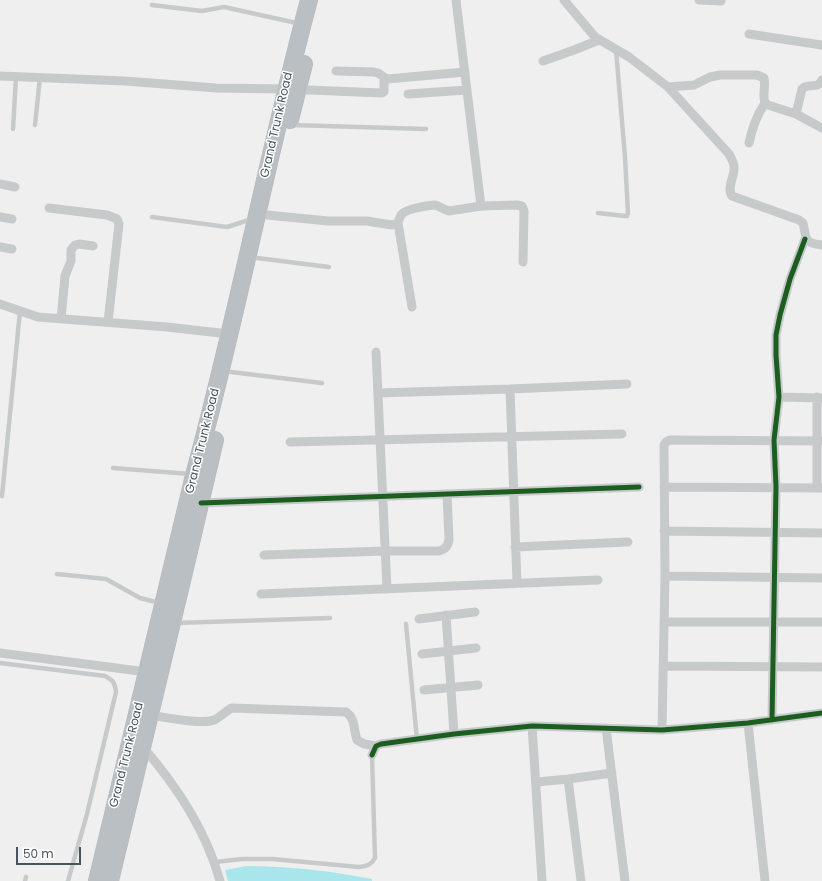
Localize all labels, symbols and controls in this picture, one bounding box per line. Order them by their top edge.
street label: Grand Trunk Road [258,71,296,179]
street label: Grand Trunk Road [183,387,223,495]
street label: Grand Trunk Road [107,701,147,809]
scale bar [18,839,83,865]
text: 50 m [23,845,54,862]

